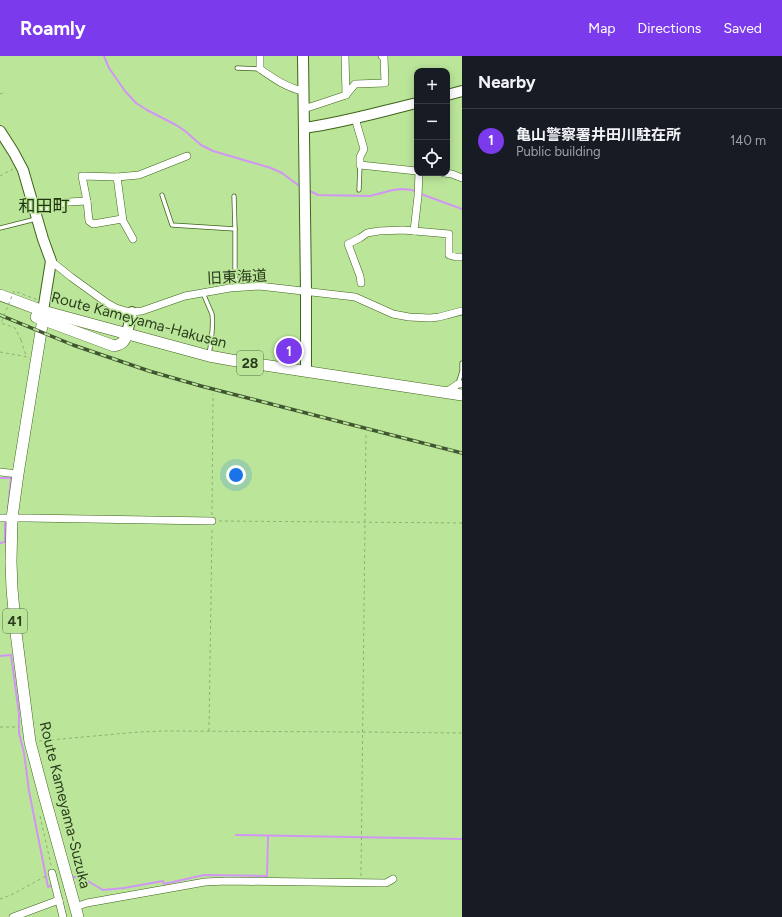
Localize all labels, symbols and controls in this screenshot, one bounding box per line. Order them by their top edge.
text: Roamly [20,17,86,40]
text: Map [588,20,616,37]
text: Directions [638,20,701,37]
text: Saved [723,20,762,37]
map controls [414,68,450,176]
button: + [414,68,450,104]
text: Nearby [478,72,536,92]
button: − [414,104,450,140]
text: 亀山警察署井田川駐在所 [516,126,681,144]
text: 1 [488,133,494,148]
text: 140 m [730,133,766,148]
button: locate [414,140,450,176]
text: Public building [516,144,601,159]
district label: 和田町 [19,196,70,216]
street label: 旧東海道 [207,266,267,288]
street label: Route Kameyama-Hakusan [49,288,229,352]
pin: 1 [276,336,302,366]
road number: 28 [237,351,263,375]
your location [226,465,246,485]
road number: 41 [3,609,27,633]
street label: Route Kameyama-Suzuka [36,720,94,890]

